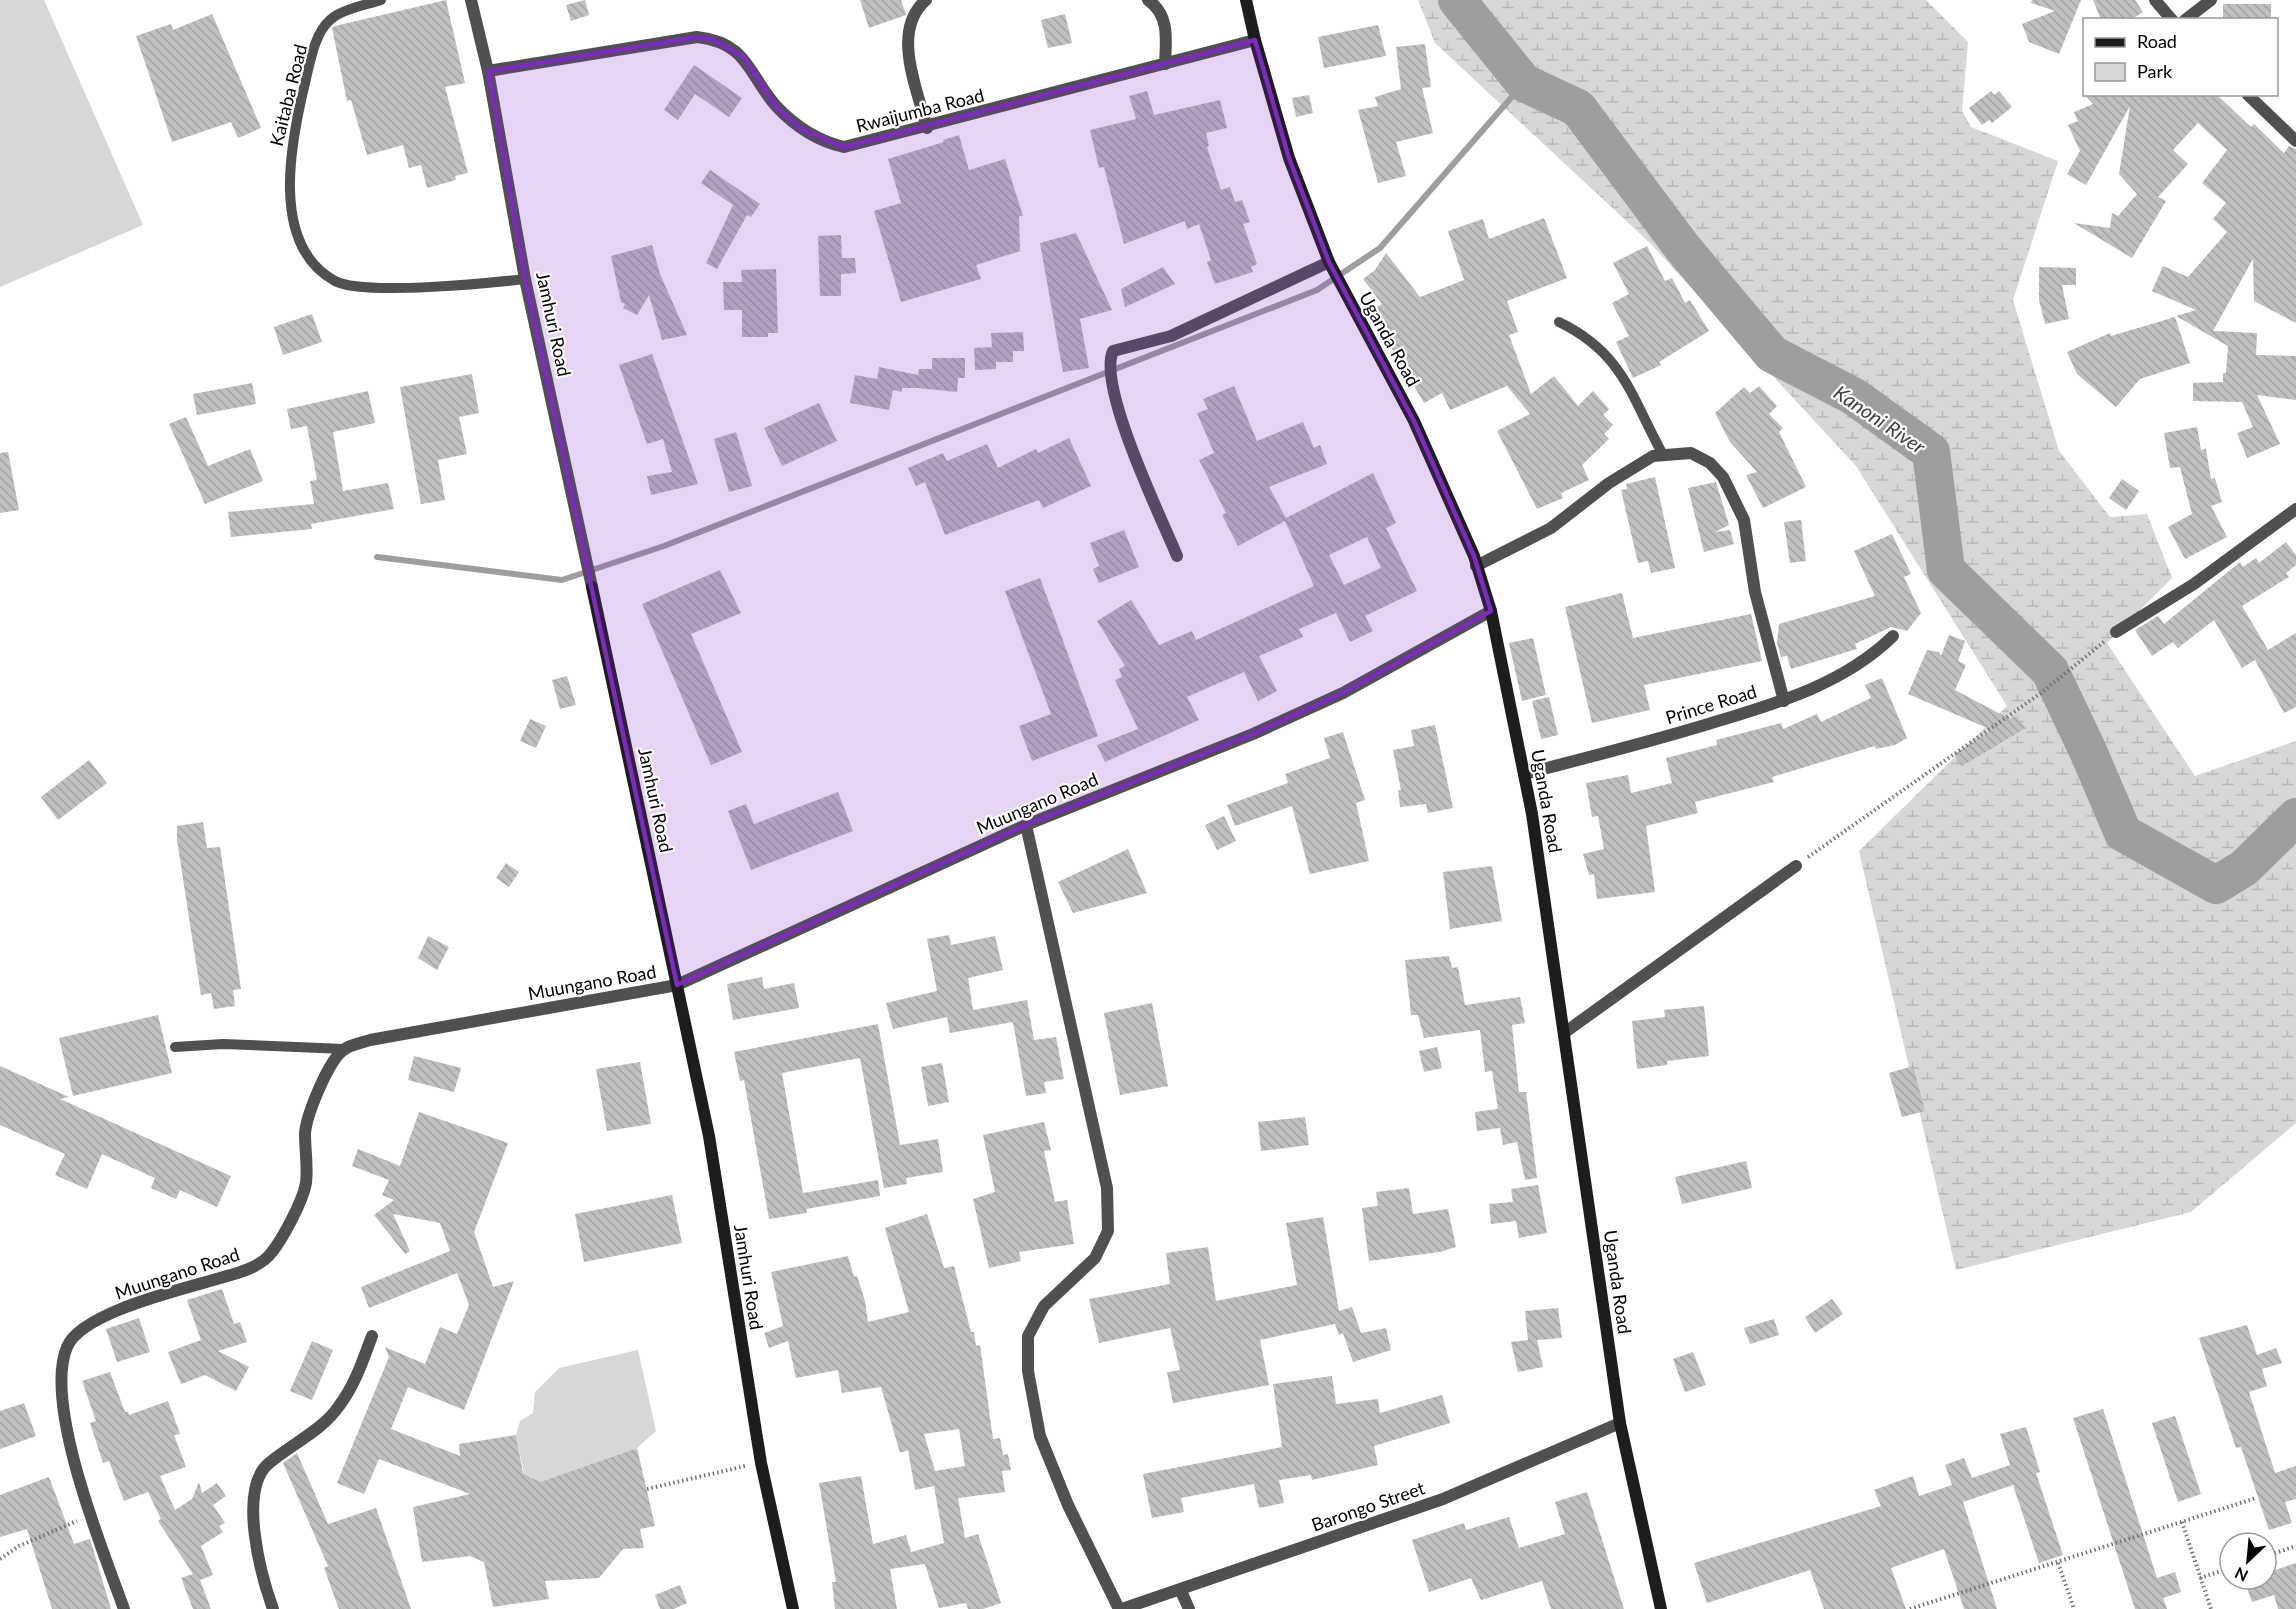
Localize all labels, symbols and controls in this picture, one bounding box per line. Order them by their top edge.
legend [2083,18,2278,96]
text: Road [2137,30,2177,52]
street label: Kaitaba Road [265,42,311,148]
text: Park [2137,60,2173,82]
street label: Rwaijumba Road [854,83,986,137]
street label: Jamhuri Road [532,270,576,378]
street label: Uganda Road [1355,288,1425,390]
water label: Kanoni River [1830,380,1931,459]
street label: Prince Road [1663,680,1759,728]
street label: Jamhuri Road [634,746,678,854]
street label: Uganda Road [1527,748,1567,854]
street label: Muungano Road [973,768,1101,838]
street label: Muungano Road [526,960,658,1004]
street label: Jamhuri Road [730,1223,768,1331]
street label: Uganda Road [1600,1229,1636,1335]
street label: Muungano Road [112,1242,242,1304]
street label: Barongo Street [1308,1476,1428,1536]
north arrow [2218,1531,2278,1591]
text: N [2232,1564,2251,1586]

